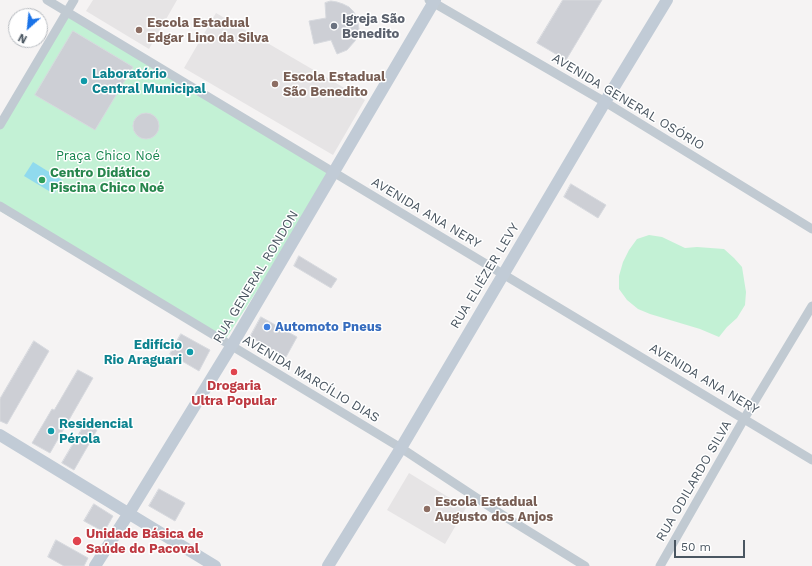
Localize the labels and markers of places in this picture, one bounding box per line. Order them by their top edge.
place label: Igreja São Benedito [342,11,405,42]
place label: Escola Estadual Edgar Lino da Silva [147,15,269,46]
marker: Igreja São Benedito [329,21,339,31]
marker: Escola Estadual Edgar Lino da Silva [134,25,144,35]
place label: Laboratório Central Municipal [92,66,206,97]
place label: Escola Estadual São Benedito [283,69,385,100]
marker: Laboratório Central Municipal [79,76,89,86]
marker: Escola Estadual São Benedito [270,79,280,89]
place label: Centro Didático Piscina Chico Noé [50,165,164,196]
marker: Centro Didático Piscina Chico Noé [37,175,47,185]
place label: Automoto Pneus [275,319,382,335]
marker: Automoto Pneus [262,322,272,332]
place label: Edifício Rio Araguari [104,337,182,368]
marker: Edifício Rio Araguari [185,347,195,357]
marker: Drogaria Ultra Popular [229,367,239,377]
place label: Drogaria Ultra Popular [191,378,277,409]
place label: Residencial Pérola [59,416,133,447]
marker: Residencial Pérola [46,426,56,436]
place label: Escola Estadual Augusto dos Anjos [435,494,553,525]
marker: Escola Estadual Augusto dos Anjos [422,504,432,514]
place label: Unidade Básica de Saúde do Pacoval [86,526,203,557]
marker: Unidade Básica de Saúde do Pacoval [71,535,83,547]

